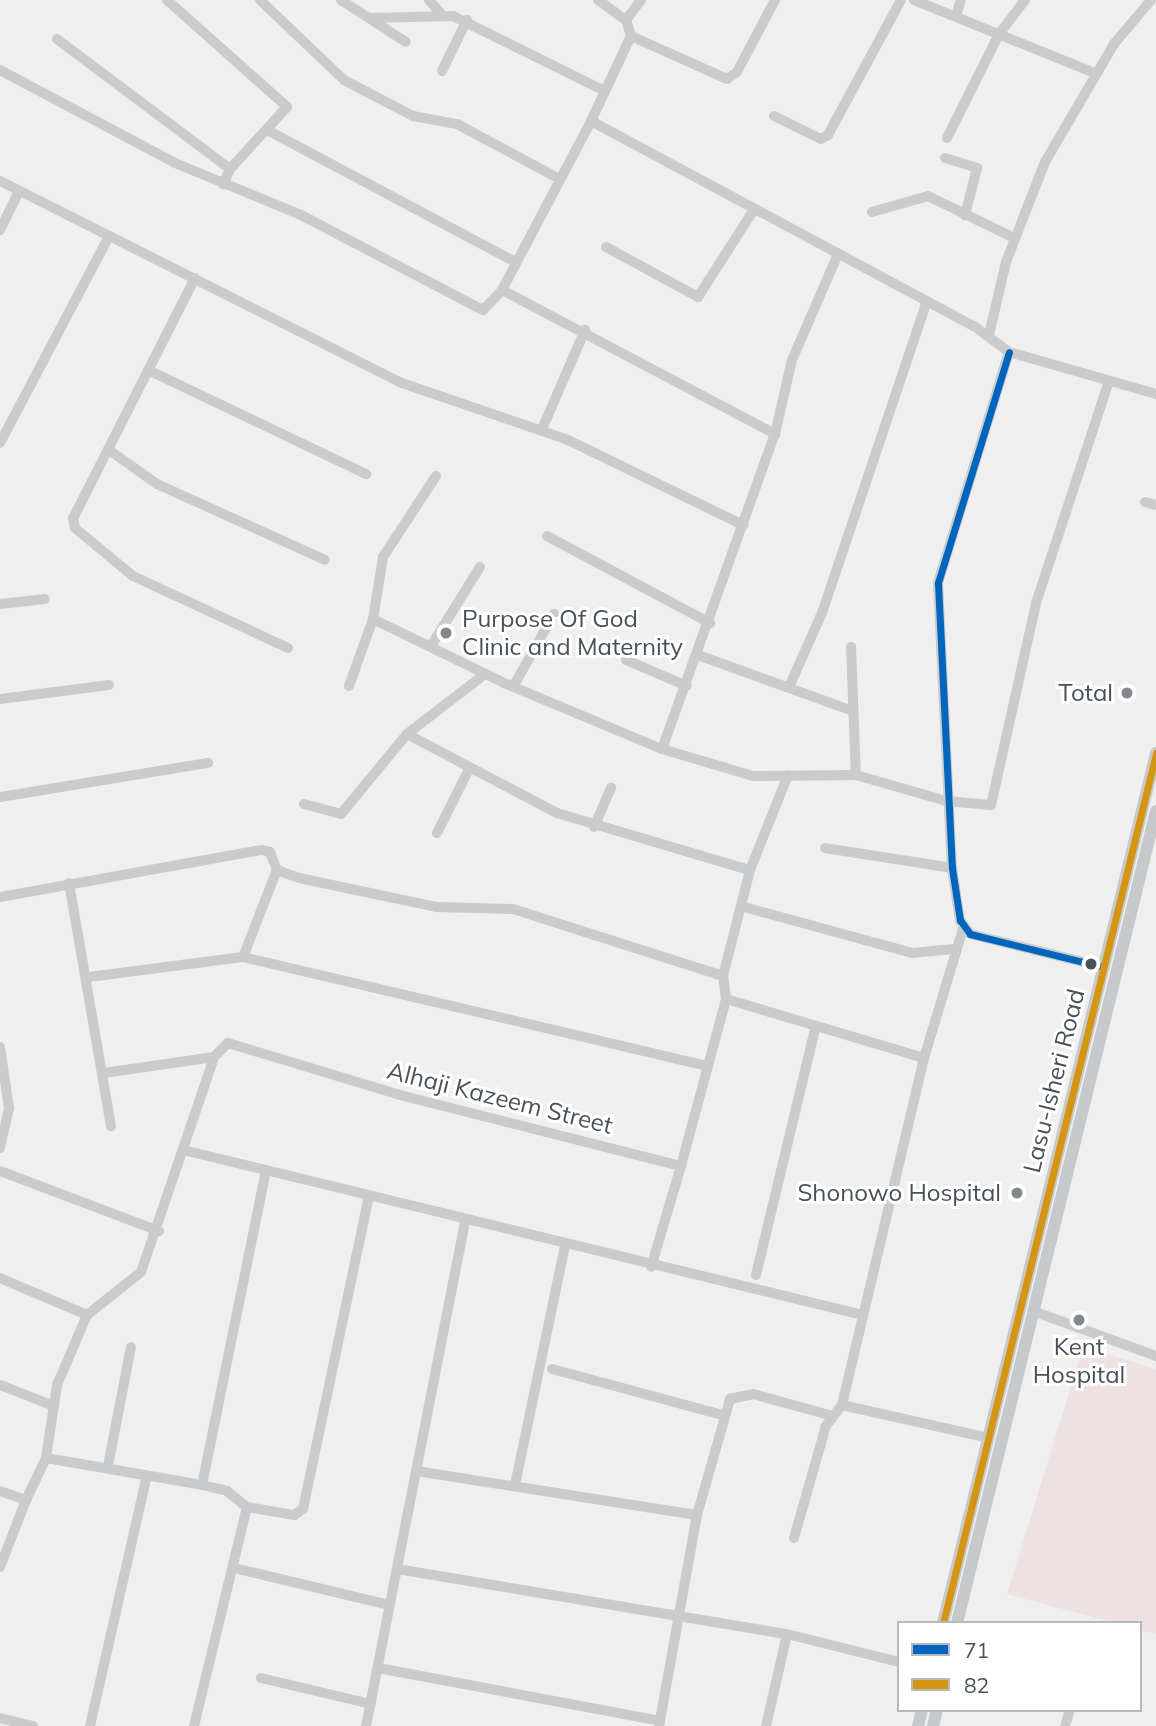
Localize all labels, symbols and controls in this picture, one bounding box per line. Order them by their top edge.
place label: Purpose Of God Clinic and Maternity [462,605,683,661]
marker: Purpose Of God Clinic and Maternity [436,623,456,643]
place label: Total [1058,679,1113,707]
marker: Total [1119,685,1135,701]
unlabelled marker [1084,957,1098,971]
street label: Lasu-Isheri Road [1017,986,1091,1176]
street label: Alhaji Kazeem Street [384,1056,616,1140]
place label: Shonowo Hospital [797,1179,1001,1207]
marker: Shonowo Hospital [1007,1183,1027,1203]
marker: Kent Hospital [1069,1310,1089,1330]
place label: Kent Hospital [1033,1333,1125,1389]
legend [897,1621,1142,1712]
text: 71 [964,1637,989,1663]
text: 82 [964,1672,989,1698]

